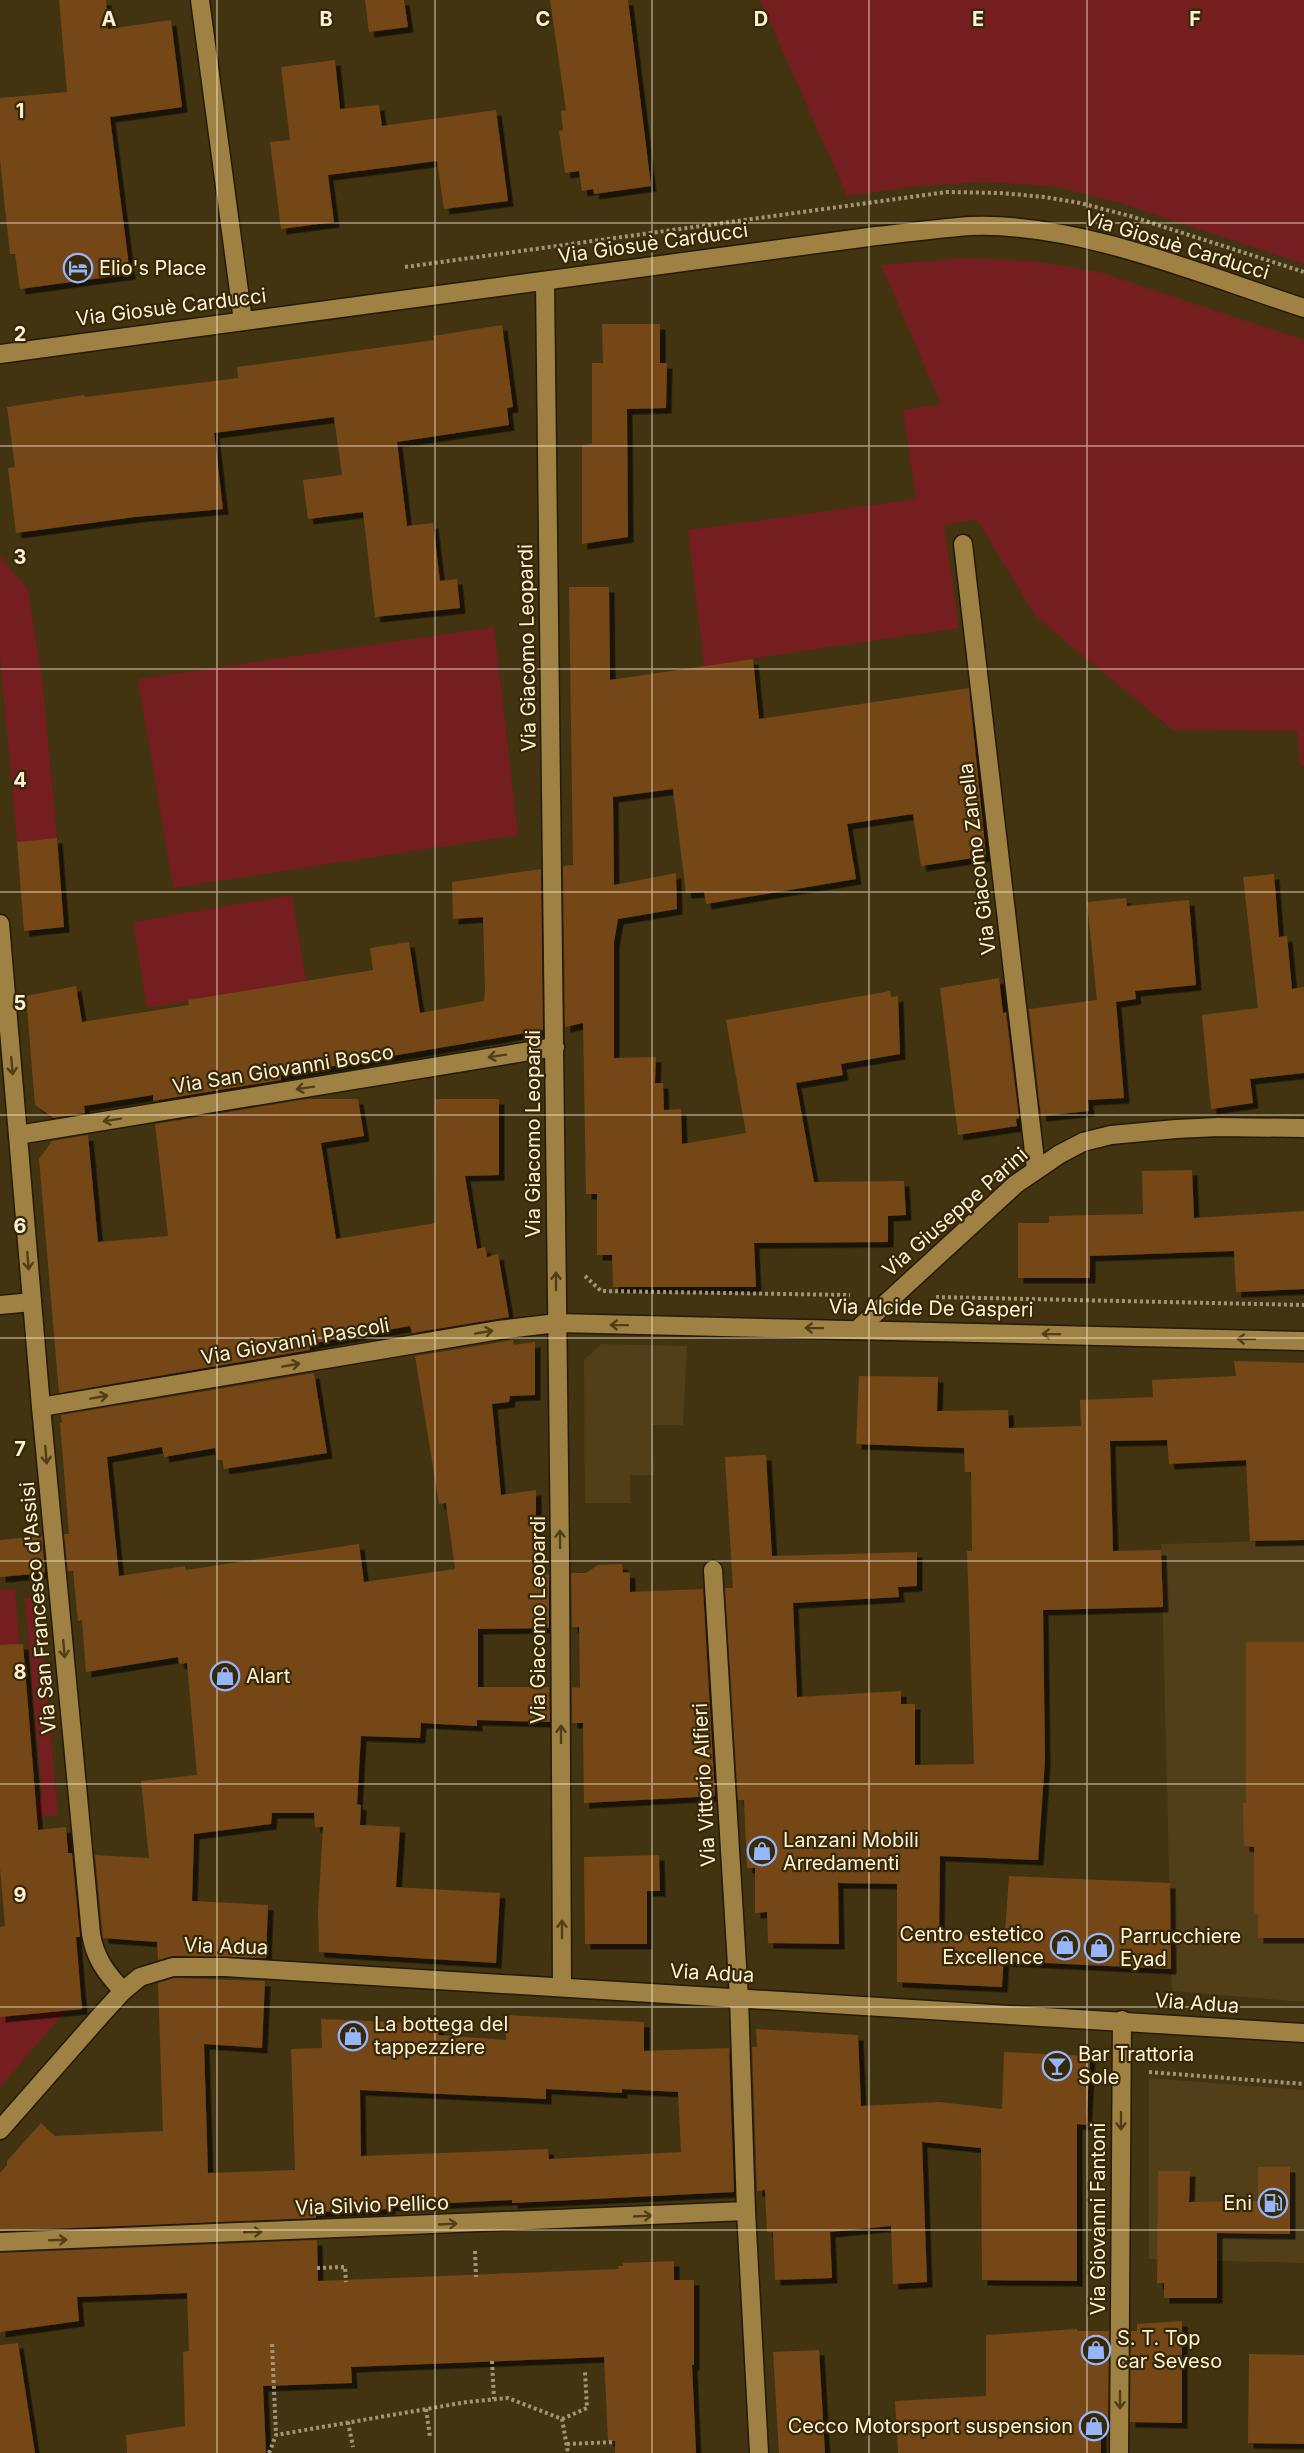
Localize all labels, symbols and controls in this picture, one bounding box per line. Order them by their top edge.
text: A [102,7,117,31]
text: B [319,7,333,31]
text: C [536,7,550,31]
text: D [754,7,768,31]
text: E [972,7,984,31]
text: F [1189,7,1201,31]
text: 1 [16,99,24,123]
street label: Via Giosuè Carducci [1082,205,1272,285]
street label: Via Giosuè Carducci [556,218,750,268]
hotel icon: Elio's Place [62,252,94,284]
place label: Elio's Place [99,256,207,280]
street label: Via Giosuè Carducci [74,283,268,331]
text: 2 [14,322,26,346]
street label: Via Giacomo Leopardi [513,544,541,752]
text: 3 [14,545,26,569]
street label: Via Giacomo Zanella [953,762,1001,956]
text: 4 [13,768,27,792]
text: 5 [14,991,26,1015]
street label: Via Giacomo Leopardi [521,1030,545,1238]
street label: Via San Giovanni Bosco [171,1040,395,1098]
one-way arrow [488,1051,507,1062]
one-way arrow [7,1056,18,1076]
one-way arrow [295,1083,315,1094]
one-way arrow [103,1115,122,1126]
street label: Via Giuseppe Parini [878,1142,1032,1282]
text: 6 [14,1214,27,1238]
one-way arrow [23,1250,34,1270]
one-way arrow [550,1271,562,1291]
street label: Via Alcide De Gasperi [828,1294,1034,1322]
street label: Via Giovanni Pascoli [199,1313,391,1369]
one-way arrow [609,1319,629,1330]
one-way arrow [804,1322,824,1334]
one-way arrow [473,1327,493,1338]
one-way arrow [1041,1328,1061,1340]
one-way arrow [1236,1333,1256,1345]
one-way arrow [281,1359,301,1370]
one-way arrow [89,1391,108,1402]
text: 7 [14,1437,26,1461]
one-way arrow [41,1444,52,1464]
street label: Via San Francesco d'Assisi [15,1481,61,1735]
street label: Via Giacomo Leopardi [526,1516,550,1724]
one-way arrow [554,1529,566,1549]
one-way arrow [59,1639,70,1658]
text: 8 [13,1660,27,1684]
shop icon: Alart [209,1660,241,1692]
place label: Alart [246,1664,291,1688]
street label: Via Vittorio Alfieri [688,1702,720,1868]
one-way arrow [555,1724,567,1744]
place label: Lanzani Mobili Arredamenti [783,1828,919,1875]
shop icon: Lanzani Mobili Arredamenti [746,1835,778,1867]
text: 9 [14,1883,27,1907]
one-way arrow [556,1919,568,1939]
place label: Centro estetico Excellence [900,1922,1044,1969]
place label: Parrucchiere Eyad [1120,1924,1241,1971]
shop icon: Centro estetico Excellence [1049,1929,1081,1961]
shop icon: Parrucchiere Eyad [1083,1932,1115,1964]
street label: Via Adua [183,1933,269,1959]
street label: Via Adua [669,1959,755,1987]
street label: Via Adua [1154,1988,1240,2018]
place label: La bottega del tappezziere [374,2012,508,2059]
shop icon: La bottega del tappezziere [337,2020,369,2052]
place label: Bar Trattoria Sole [1078,2042,1194,2089]
bar icon: Bar Trattoria Sole [1041,2050,1073,2082]
one-way arrow [1115,2110,1127,2130]
street label: Via Giovanni Fantoni [1086,2123,1110,2315]
fuel station icon: Eni [1257,2187,1289,2219]
street label: Via Silvio Pellico [295,2190,449,2220]
place label: Eni [1223,2191,1252,2215]
one-way arrow [632,2210,652,2221]
one-way arrow [438,2219,458,2230]
one-way arrow [243,2226,263,2237]
one-way arrow [48,2234,68,2245]
place label: S. T. Top car Seveso [1117,2326,1222,2373]
shop icon: S. T. Top car Seveso [1080,2334,1112,2366]
one-way arrow [1114,2389,1126,2409]
shop icon: Cecco Motorsport suspension [1078,2410,1110,2442]
place label: Cecco Motorsport suspension [788,2414,1073,2438]

